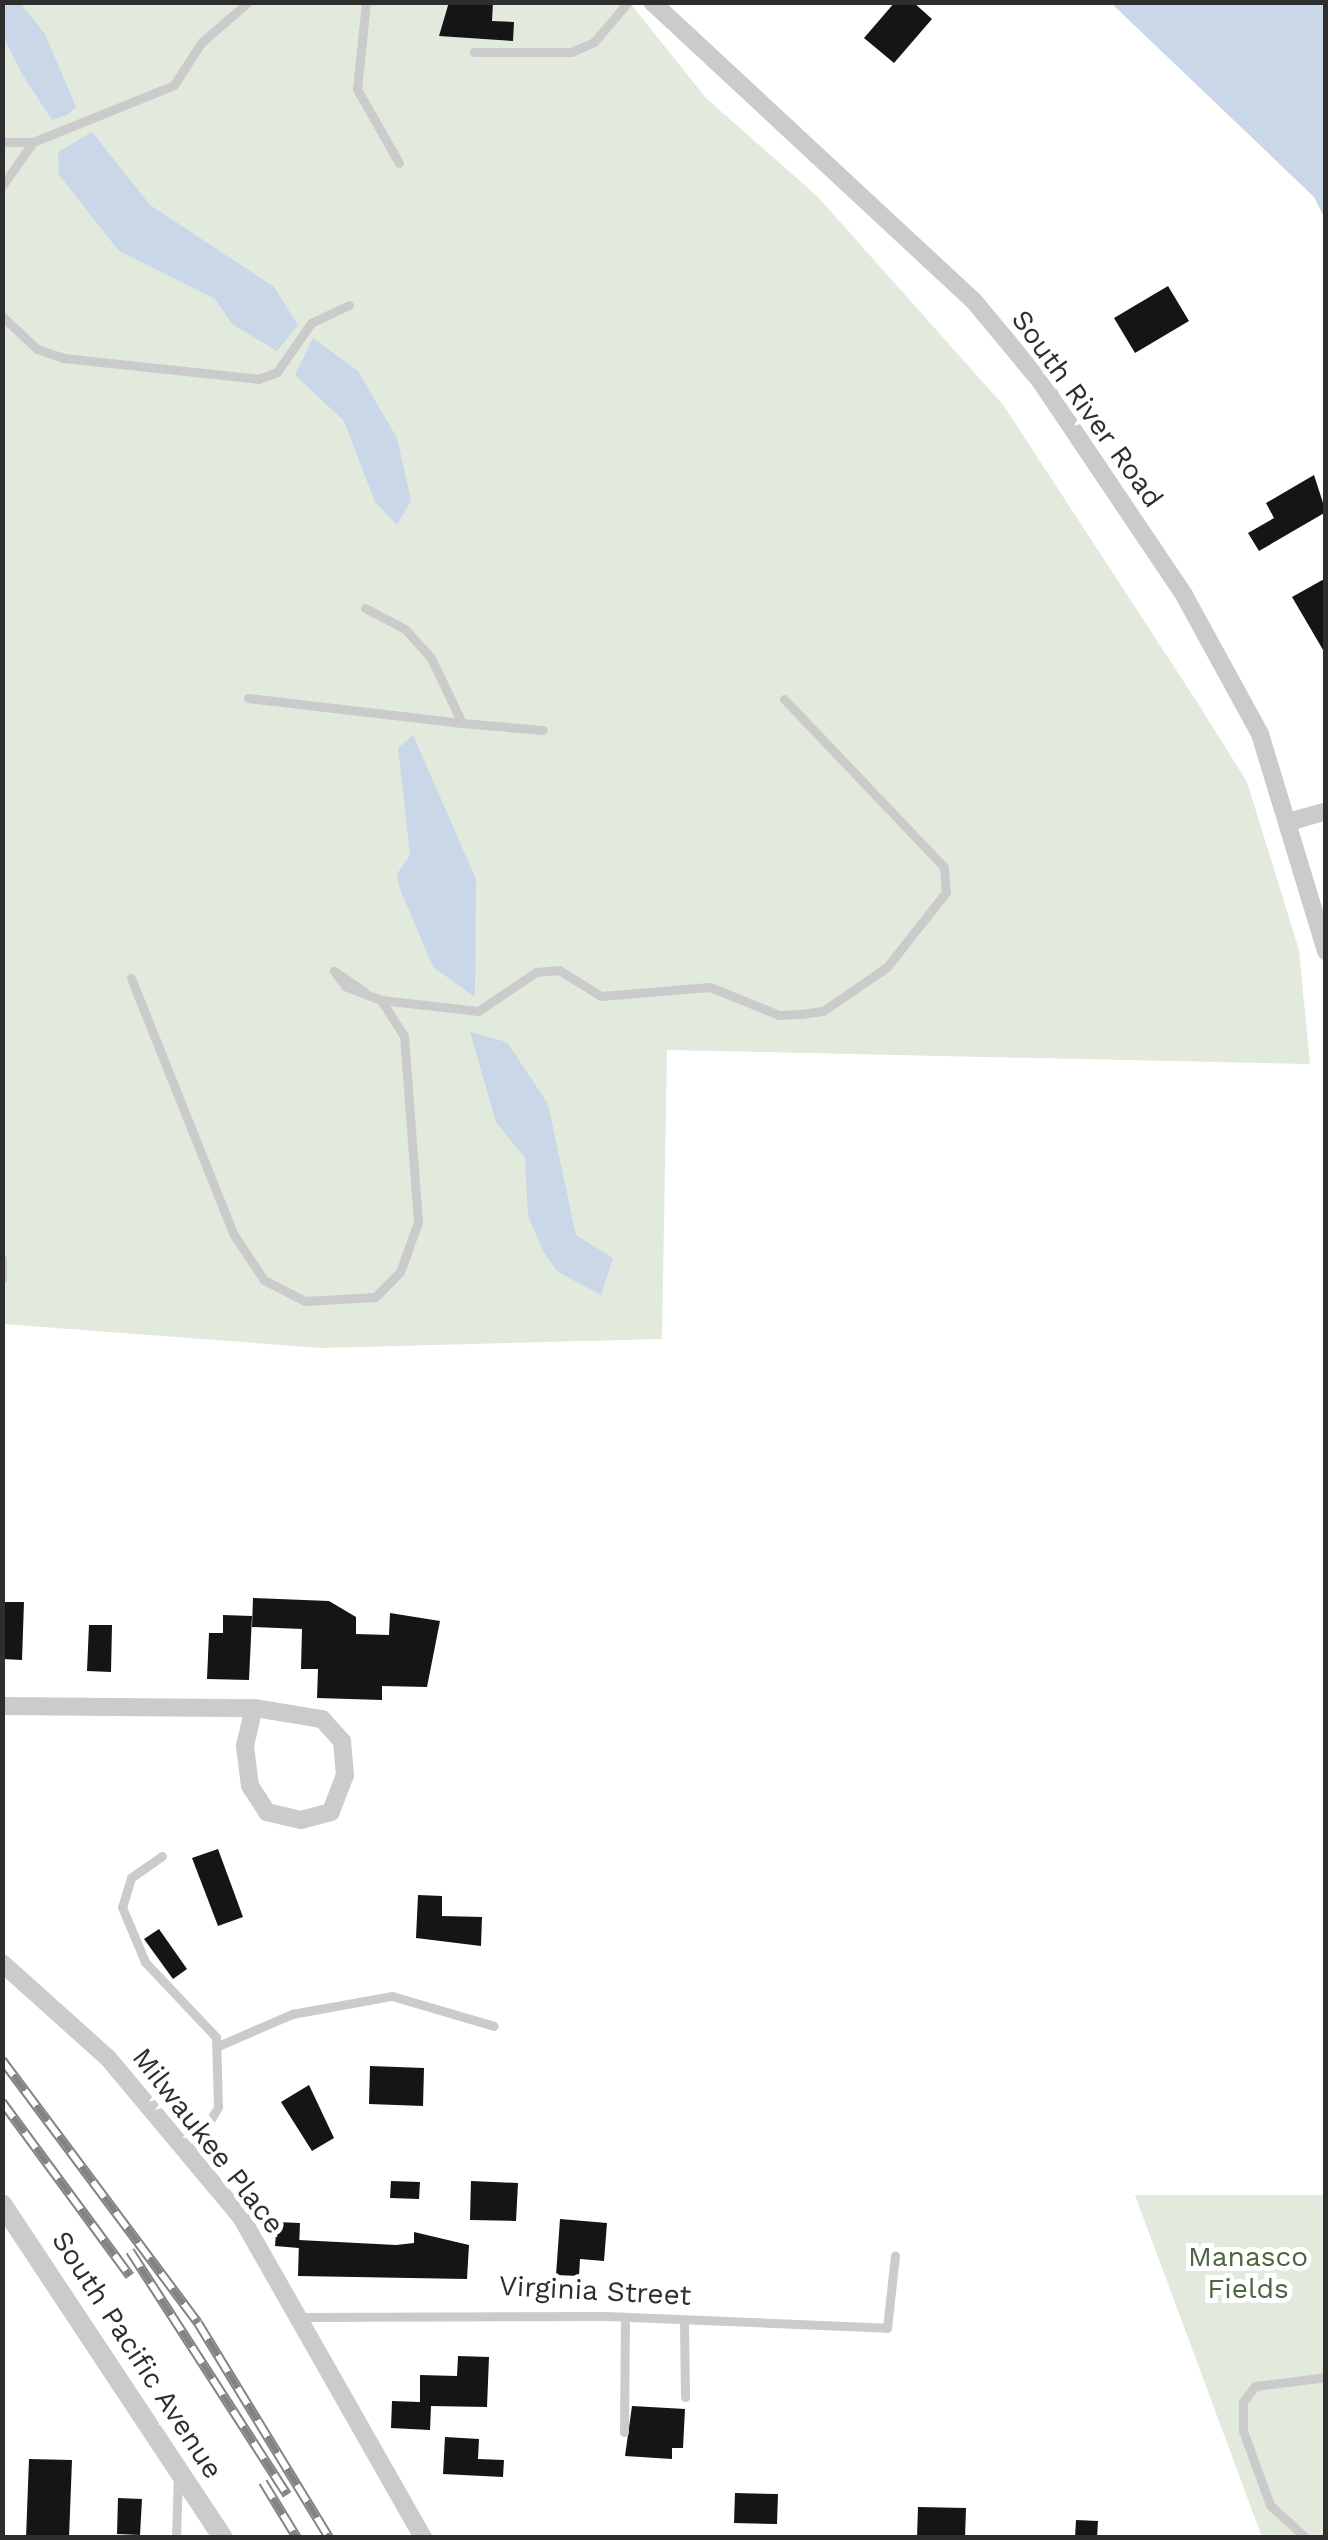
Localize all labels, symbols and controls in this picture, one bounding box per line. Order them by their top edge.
street label: South River Road [1004,303,1170,515]
street label: Milwaukee Place [125,2042,291,2240]
street label: South Pacific Avenue [44,2224,230,2486]
park label: Manasco Fields [1188,2240,1308,2306]
street label: Virginia Street [498,2269,692,2313]

